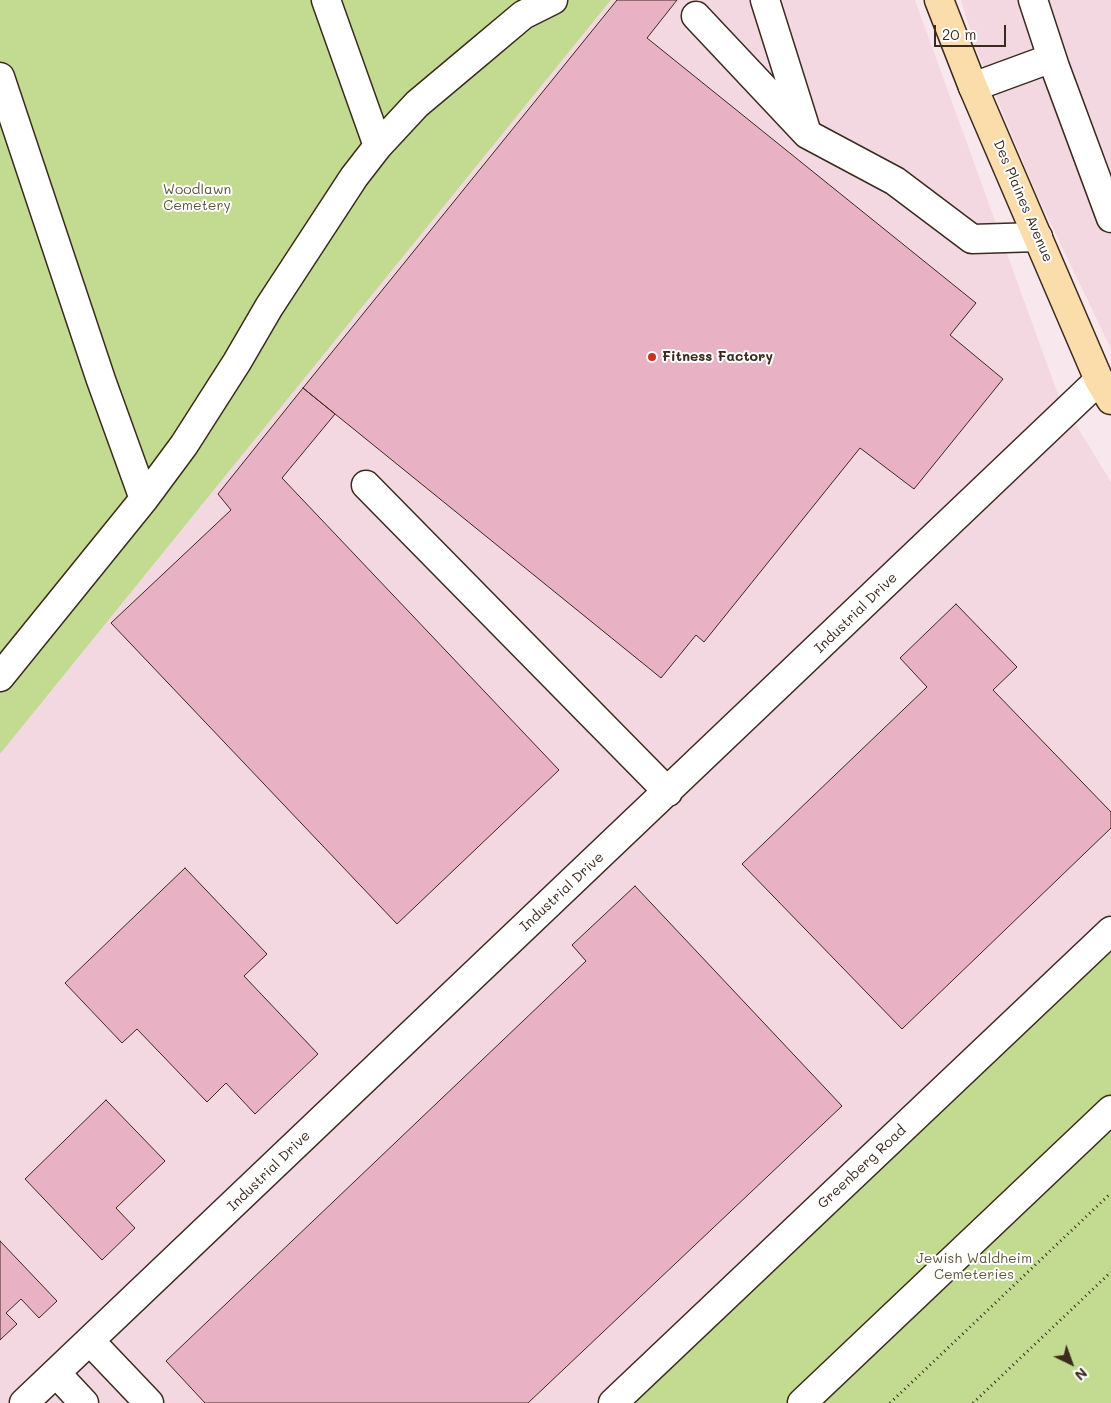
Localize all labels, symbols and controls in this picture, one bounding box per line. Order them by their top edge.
scale bar [936,15,1008,47]
text: 20 m [942,24,976,44]
street label: Des Plaines Avenue [990,138,1056,264]
park label: Woodlawn Cemetery [163,182,231,214]
place label: Fitness Factory [662,349,773,365]
marker: Fitness Factory [646,351,658,363]
street label: Industrial Drive [811,569,901,657]
street label: Industrial Drive [517,849,607,935]
street label: Greenberg Road [814,1122,910,1212]
street label: Industrial Drive [224,1127,314,1215]
park label: Jewish Waldheim Cemeteries [916,1251,1032,1284]
north arrow [1046,1338,1096,1388]
text: N [1071,1364,1092,1385]

